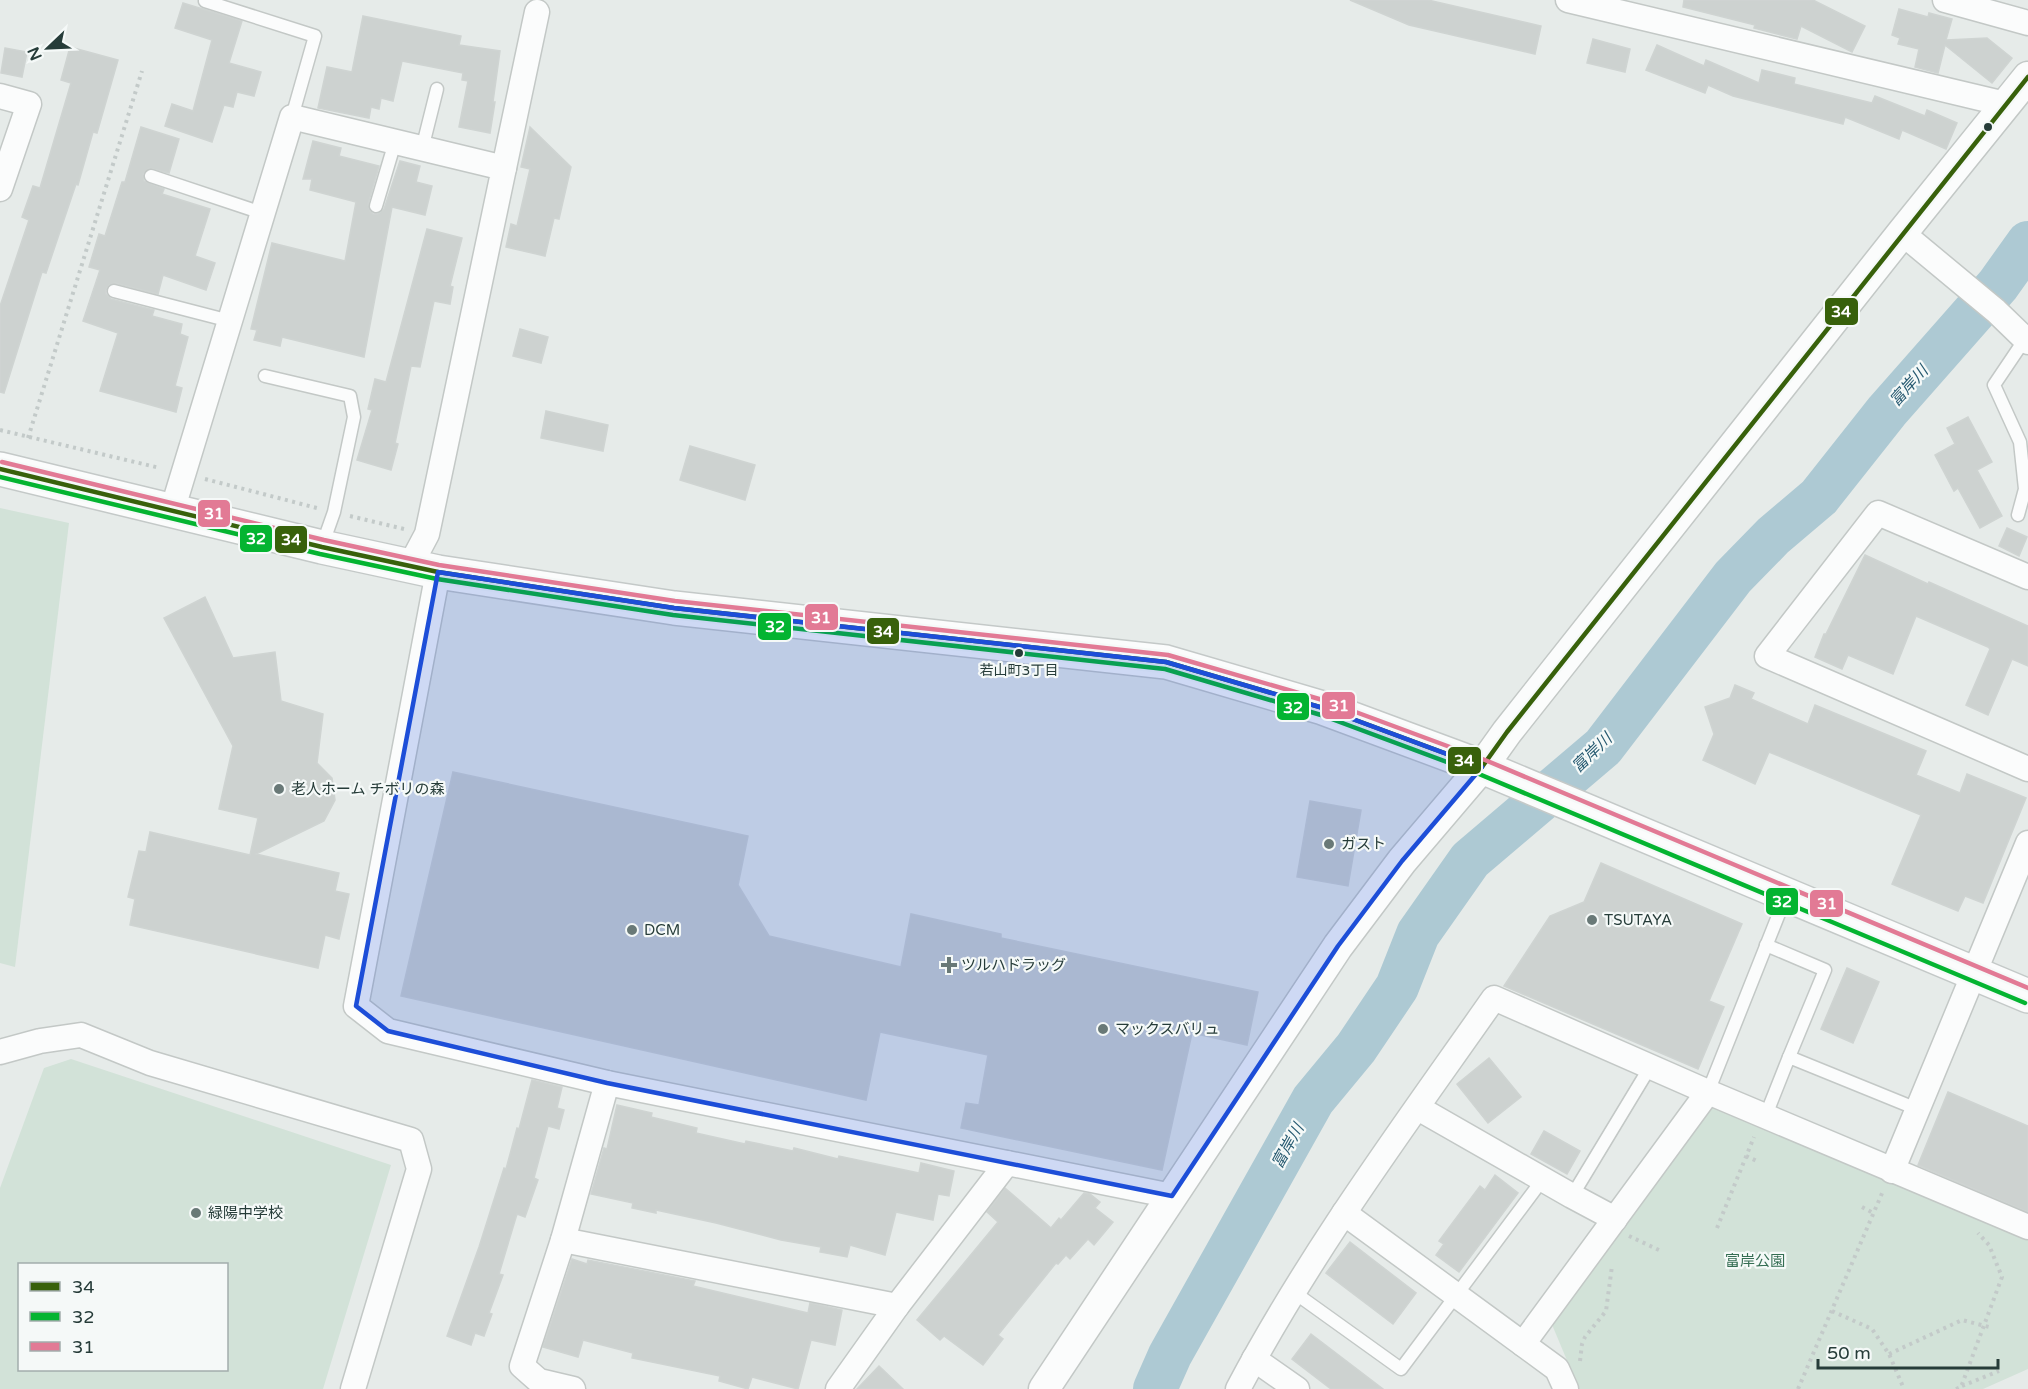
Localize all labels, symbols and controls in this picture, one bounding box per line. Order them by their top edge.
north arrow [18,18,78,78]
text: N [23,44,47,63]
unlabelled marker [1982,121,1994,133]
line badge: 34 [1824,297,1859,326]
text: 34 [1831,302,1851,322]
water label: 富岸川 [1886,360,1934,411]
line badge: 31 [197,499,231,528]
text: 31 [204,504,224,524]
line badge: 32 [239,524,273,553]
line badge: 34 [274,525,308,554]
text: 32 [246,529,266,549]
text: 34 [281,530,301,550]
line badge: 31 [804,603,839,631]
text: 31 [811,608,831,628]
line badge: 32 [757,612,792,641]
text: 32 [765,617,785,637]
line badge: 34 [866,617,900,645]
text: 34 [873,622,893,642]
marker: 若山町3丁目 [1013,647,1025,659]
place label: 若山町3丁目 [980,662,1058,679]
line badge: 31 [1321,691,1356,720]
line badge: 32 [1276,692,1310,721]
text: 31 [1329,696,1349,716]
text: 32 [1283,698,1303,718]
water label: 富岸川 [1568,728,1618,777]
line badge: 34 [1447,746,1482,775]
text: 34 [1454,751,1474,771]
place label: 老人ホーム チボリの森 [291,780,444,798]
marker: 老人ホーム チボリの森 [272,782,286,796]
place label: ガスト [1341,835,1386,853]
marker: ガスト [1322,837,1336,851]
line badge: 32 [1765,887,1799,916]
line badge: 31 [1809,889,1844,918]
text: 32 [1772,892,1792,912]
text: 31 [1817,894,1837,914]
place label: TSUTAYA [1604,911,1672,929]
marker: TSUTAYA [1585,913,1599,927]
place label: DCM [644,921,680,939]
marker: DCM [625,923,639,937]
place label: ツルハドラッグ [961,956,1066,974]
marker: ツルハドラッグ [942,958,956,972]
place label: マックスバリュ [1115,1020,1220,1038]
marker: マックスバリュ [1096,1022,1110,1036]
water label: 富岸川 [1268,1118,1309,1172]
place label: 緑陽中学校 [208,1204,283,1222]
marker: 緑陽中学校 [189,1206,203,1220]
park label: 富岸公園 [1725,1252,1785,1270]
legend [18,1263,228,1371]
text: 34 [72,1276,95,1298]
text: 32 [72,1306,95,1328]
scale bar [1818,1332,1998,1370]
text: 31 [72,1336,95,1358]
text: 50 m [1827,1342,1871,1364]

